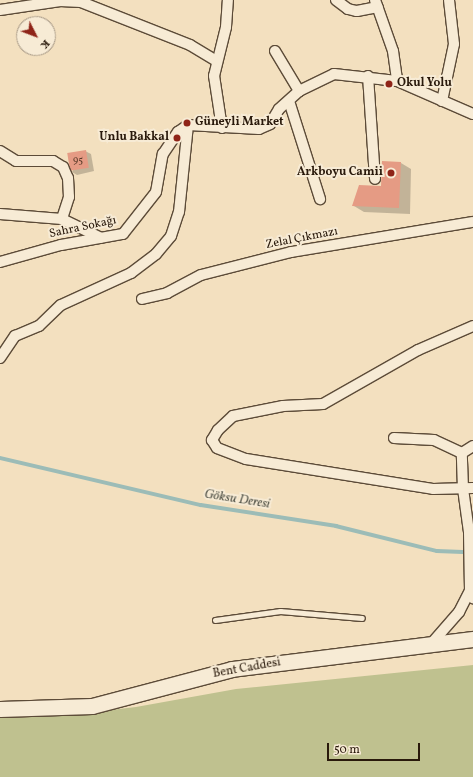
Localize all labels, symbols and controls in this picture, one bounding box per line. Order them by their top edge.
north arrow [16,16,56,56]
text: K [36,36,53,52]
place label: Okul Yolu [397,77,452,91]
marker: Okul Yolu [384,79,394,89]
place label: Güneyli Market [195,116,284,130]
marker: Güneyli Market [182,118,192,128]
place label: Unlu Bakkal [99,131,169,145]
marker: Unlu Bakkal [172,133,182,143]
house number: 95 [73,155,83,167]
place label: Arkboyu Camii [297,166,383,180]
marker: Arkboyu Camii [386,168,396,178]
street label: Sahra Sokağı [48,214,118,242]
street label: Zelal Çıkmazı [265,225,339,253]
water label: Göksu Deresi [203,487,271,513]
street label: Bent Caddesi [212,656,282,682]
scale bar [329,735,422,761]
text: 50 m [334,742,360,758]

